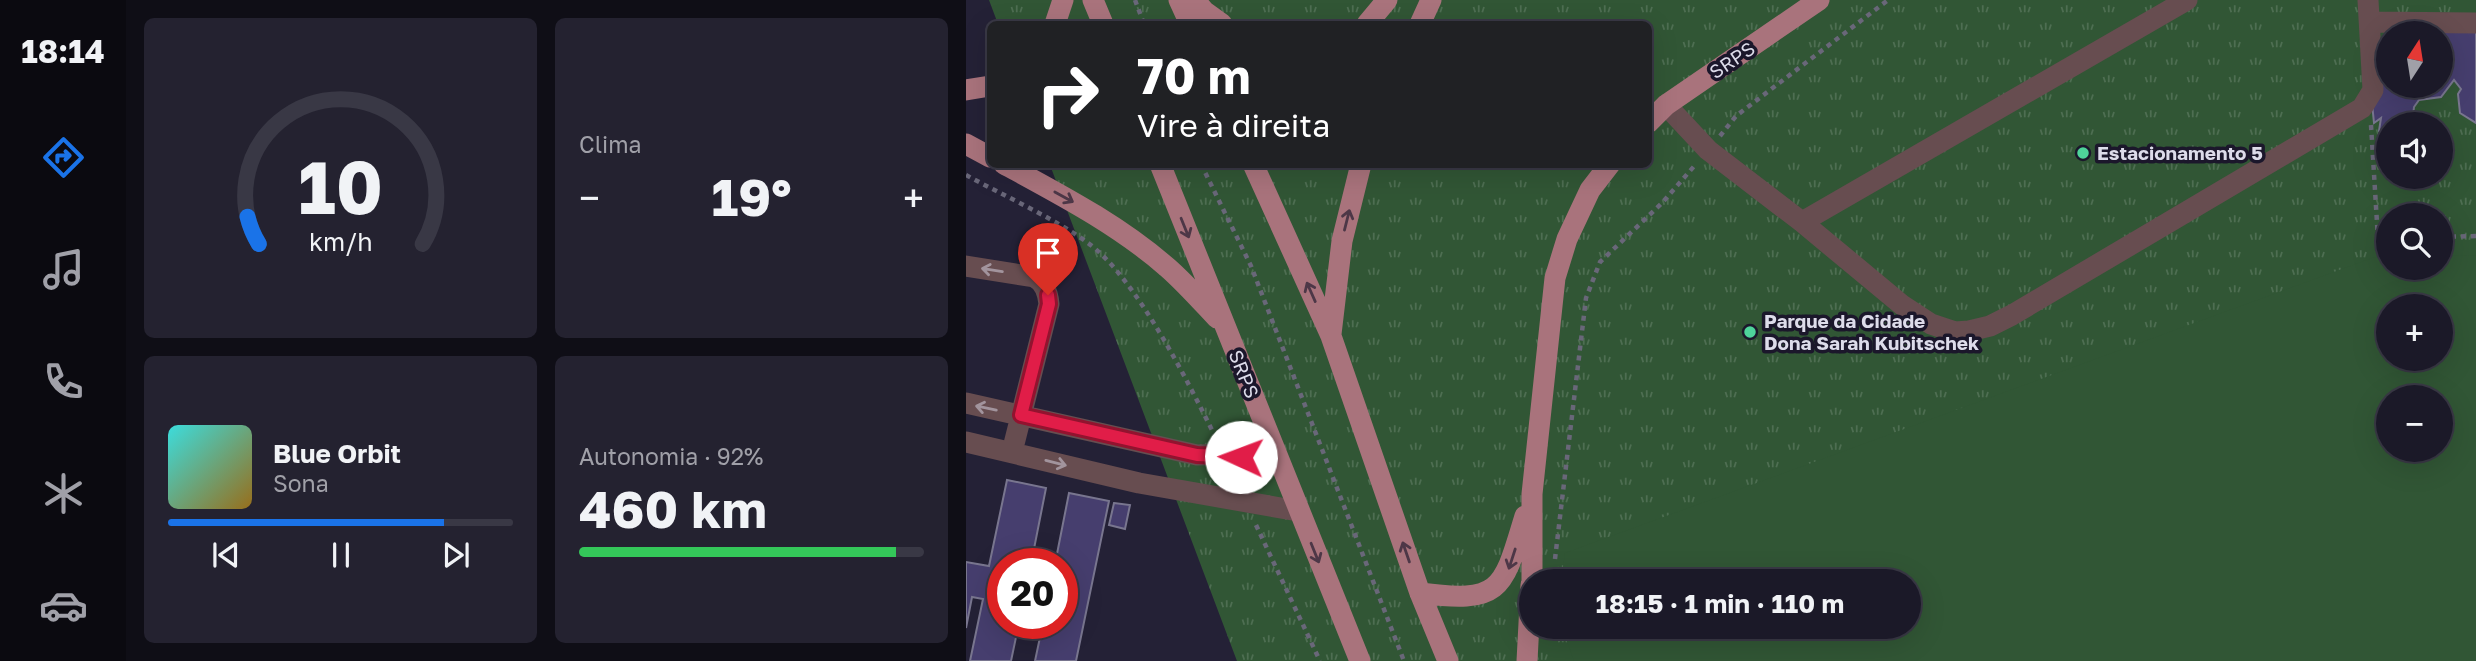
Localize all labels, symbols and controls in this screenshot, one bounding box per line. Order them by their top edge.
north arrow [2376,21,2454,98]
map controls [2376,21,2453,462]
text: 18:14 [21,32,105,70]
street label: SRPS [1705,36,1759,83]
text: 70 m [1137,46,1251,105]
icon: right [1022,49,1113,140]
text: Vire à direita [1137,106,1330,144]
button: sound [2376,112,2453,189]
text: Clima [579,130,642,158]
icon: directions [39,133,88,182]
place label: Estacionamento 5 [2097,141,2263,164]
text: 10 [298,143,383,230]
marker: Estacionamento 5 [2075,145,2091,161]
text: 19° [711,165,792,227]
text: − [579,175,600,220]
text: + [903,175,924,220]
one-way arrow [1053,191,1074,204]
button: search [2376,203,2453,280]
one-way arrow [1341,209,1354,232]
one-way arrow [1180,216,1193,238]
pin [1018,223,1078,295]
text: km/h [309,226,372,257]
icon: arrive [1029,234,1067,272]
icon: music [39,245,88,294]
one-way arrow [981,263,1004,276]
one-way arrow [1304,282,1317,303]
button: + [2376,294,2453,371]
place label: Parque da Cidade Dona Sarah Kubitschek [1764,309,1979,354]
marker: Parque da Cidade Dona Sarah Kubitschek [1742,324,1758,340]
street label: SRPS [1224,346,1264,401]
icon: phone [39,357,88,406]
button: − [2376,385,2453,462]
one-way arrow [975,400,998,414]
position arrow [1204,420,1278,494]
text: Blue Orbit [273,438,401,469]
text: Autonomia · 92% [579,442,763,470]
one-way arrow [1044,457,1067,470]
icon: climate [39,469,88,518]
text: Sona [273,469,329,497]
text: 460 km [579,477,767,539]
icon: previous [207,536,245,574]
icon: pause [322,536,360,574]
icon: next [437,536,475,574]
one-way arrow [1310,541,1323,563]
one-way arrow [1399,541,1411,563]
one-way arrow [1505,547,1517,569]
speed limit sign: 20 [987,548,1078,639]
icon: car [39,581,88,630]
text: 18:15 · 1 min · 110 m [1596,588,1844,619]

